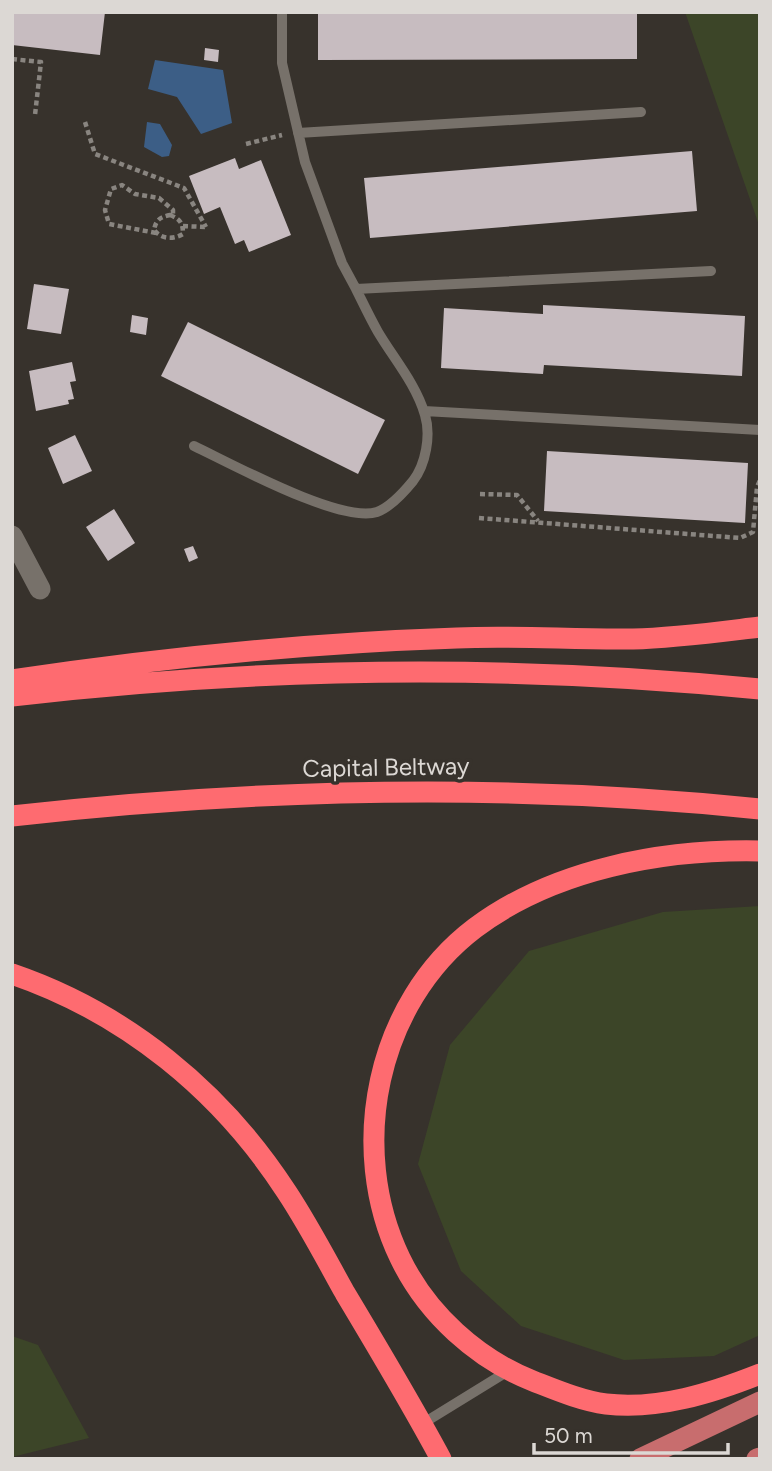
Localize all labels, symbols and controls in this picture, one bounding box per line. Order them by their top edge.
street label: Capital Beltway [302,751,470,783]
scale bar [534,1412,728,1456]
text: 50 m [544,1423,593,1448]

